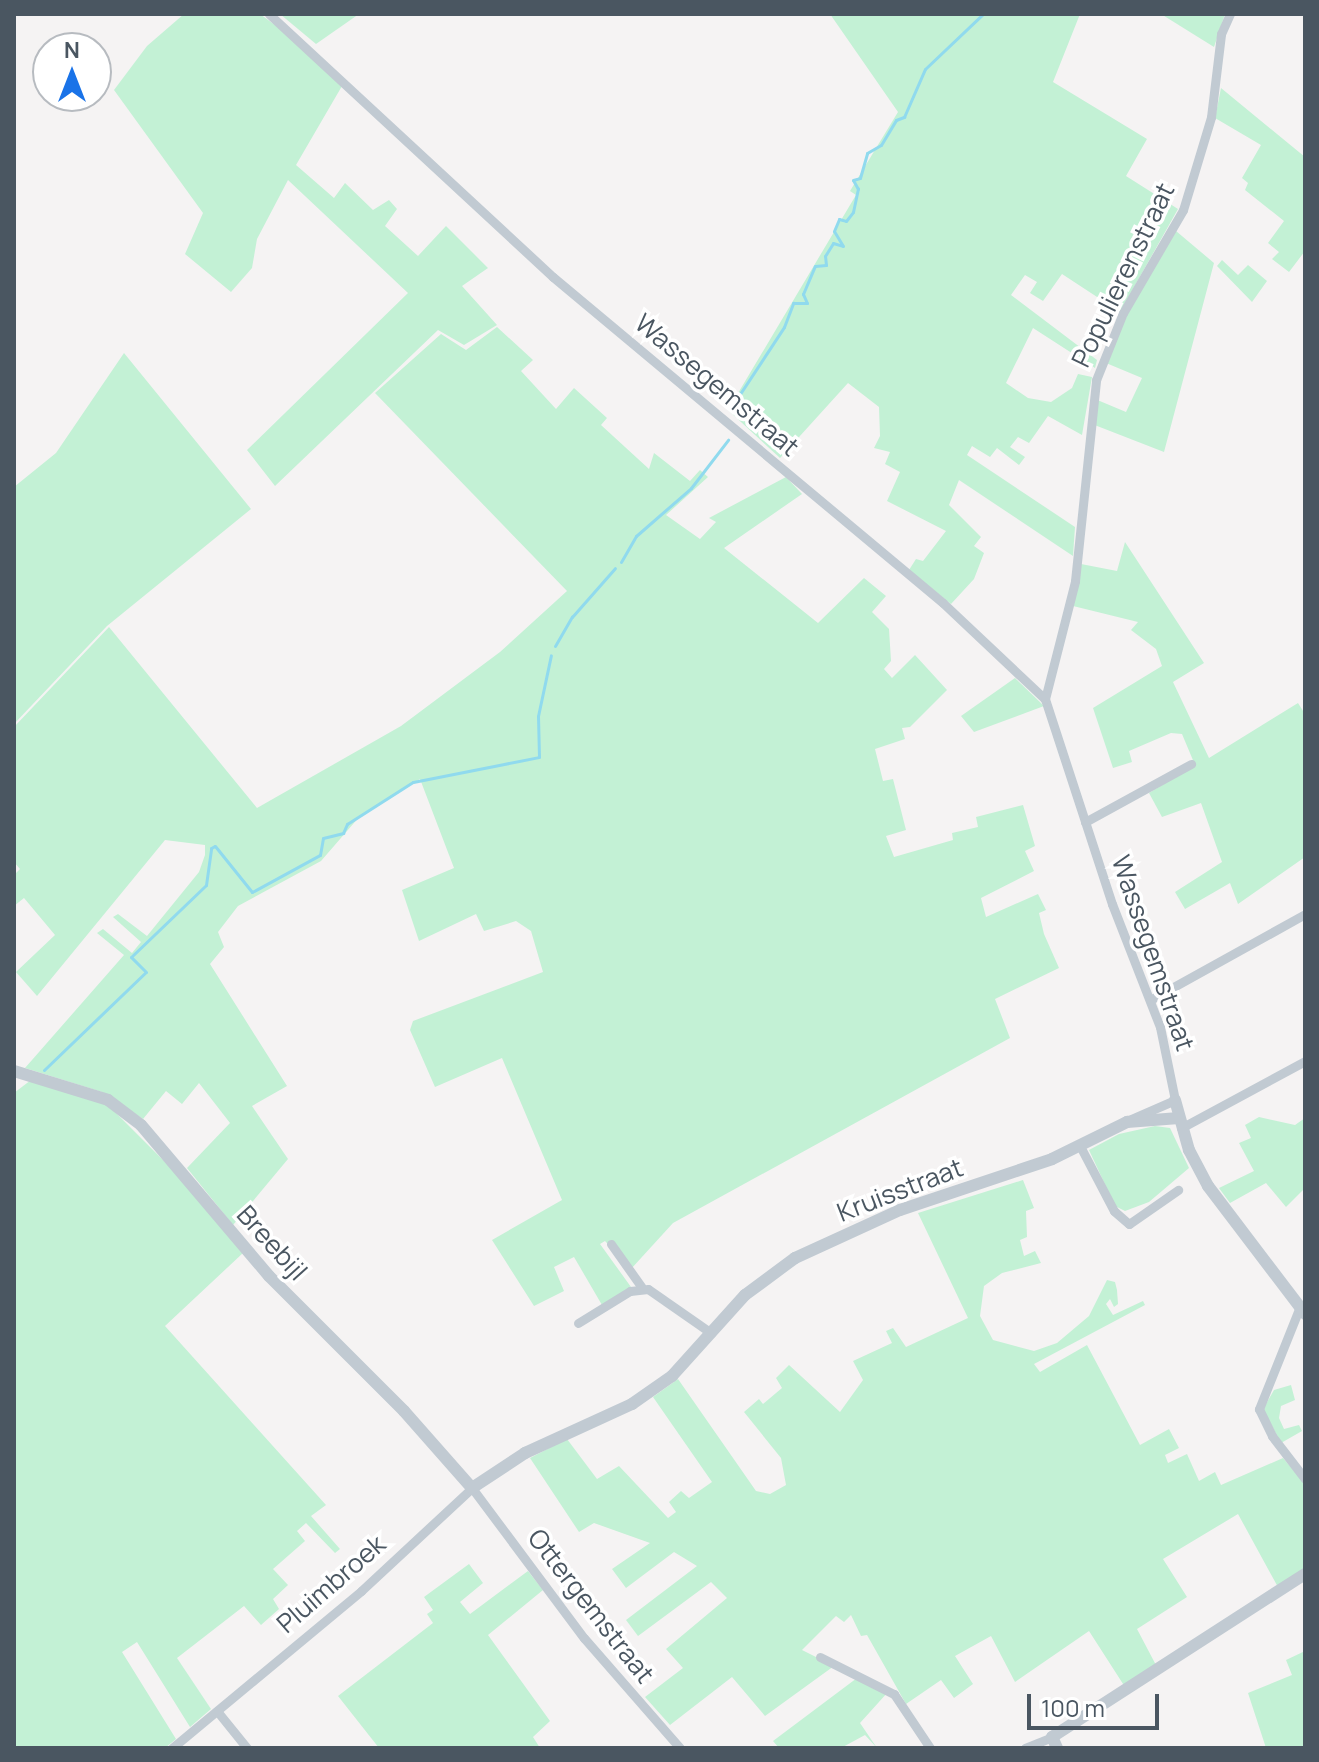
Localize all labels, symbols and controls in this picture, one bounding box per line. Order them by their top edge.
north arrow [32,32,112,112]
text: N [64,35,80,65]
street label: Populierenstraat [1065,178,1181,372]
street label: Wassegemstraat [629,307,805,463]
street label: Wassegemstraat [1105,851,1201,1055]
street label: Kruisstraat [833,1152,967,1228]
street label: Breebijl [230,1199,314,1287]
street label: Ottergemstraat [521,1523,661,1689]
street label: Pluimbroek [270,1528,392,1640]
scale bar [1031,1678,1163,1728]
text: 100 m [1041,1691,1105,1724]

